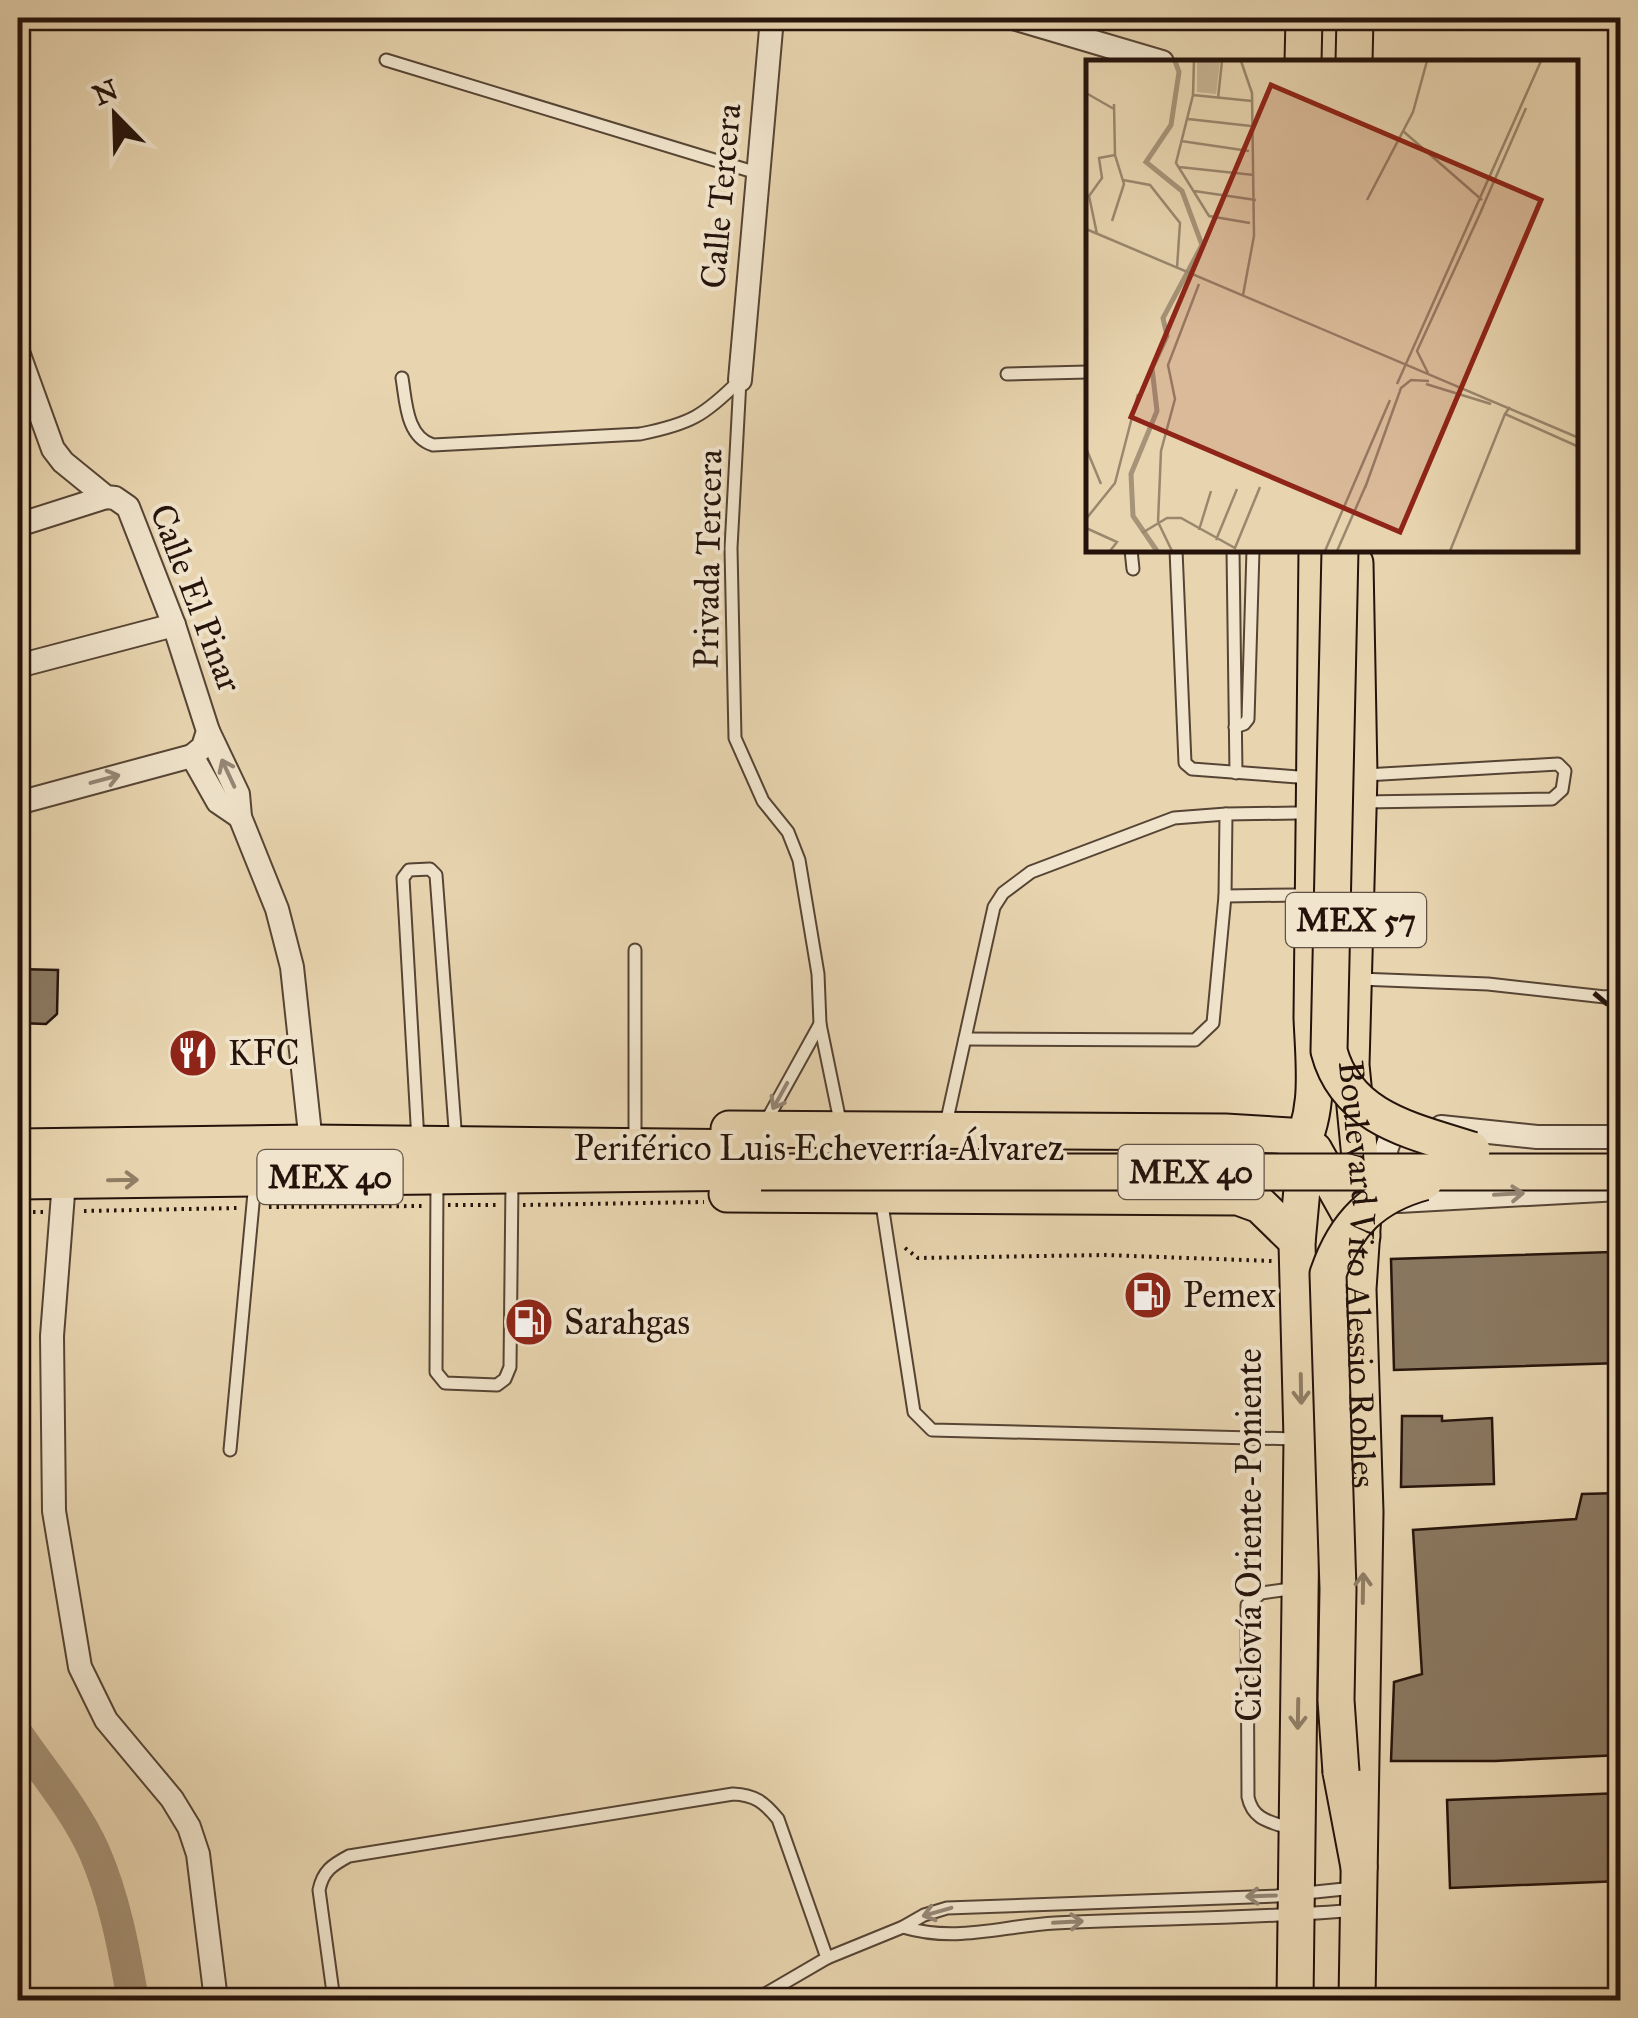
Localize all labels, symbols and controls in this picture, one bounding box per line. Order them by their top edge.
inset map [1086,60,1578,552]
north arrow [65,65,165,165]
text: N [88,72,123,113]
street label: Calle Tercera [691,102,751,290]
street label: Privada Tercera [685,449,731,669]
street label: Calle El Pinar [140,498,252,699]
one-way arrow [218,759,237,789]
one-way arrow [89,769,120,787]
road number: MEX 57 [1286,893,1426,947]
restaurant icon: KFC [167,1027,219,1079]
place label: KFC [228,1032,300,1075]
street label: Boulevard Vito Alessio Robles [1329,1058,1386,1489]
one-way arrow [769,1081,789,1110]
street label: Periférico Luis Echeverría Álvarez [574,1126,1064,1170]
road number: MEX 40 [1118,1145,1264,1199]
road number: MEX 40 [258,1150,402,1204]
one-way arrow [106,1170,138,1190]
one-way arrow [1493,1184,1525,1203]
fuel station icon: Pemex [1122,1269,1174,1321]
place label: Pemex [1183,1274,1277,1317]
fuel station icon: Sarahgas [503,1296,555,1348]
place label: Sarahgas [564,1301,690,1344]
street label: Ciclovía Oriente-Poniente [1228,1348,1271,1722]
one-way arrow [1291,1373,1310,1405]
one-way arrow [1354,1573,1372,1606]
one-way arrow [1289,1698,1308,1730]
one-way arrow [1246,1887,1278,1906]
one-way arrow [922,1904,954,1922]
one-way arrow [1052,1912,1084,1931]

